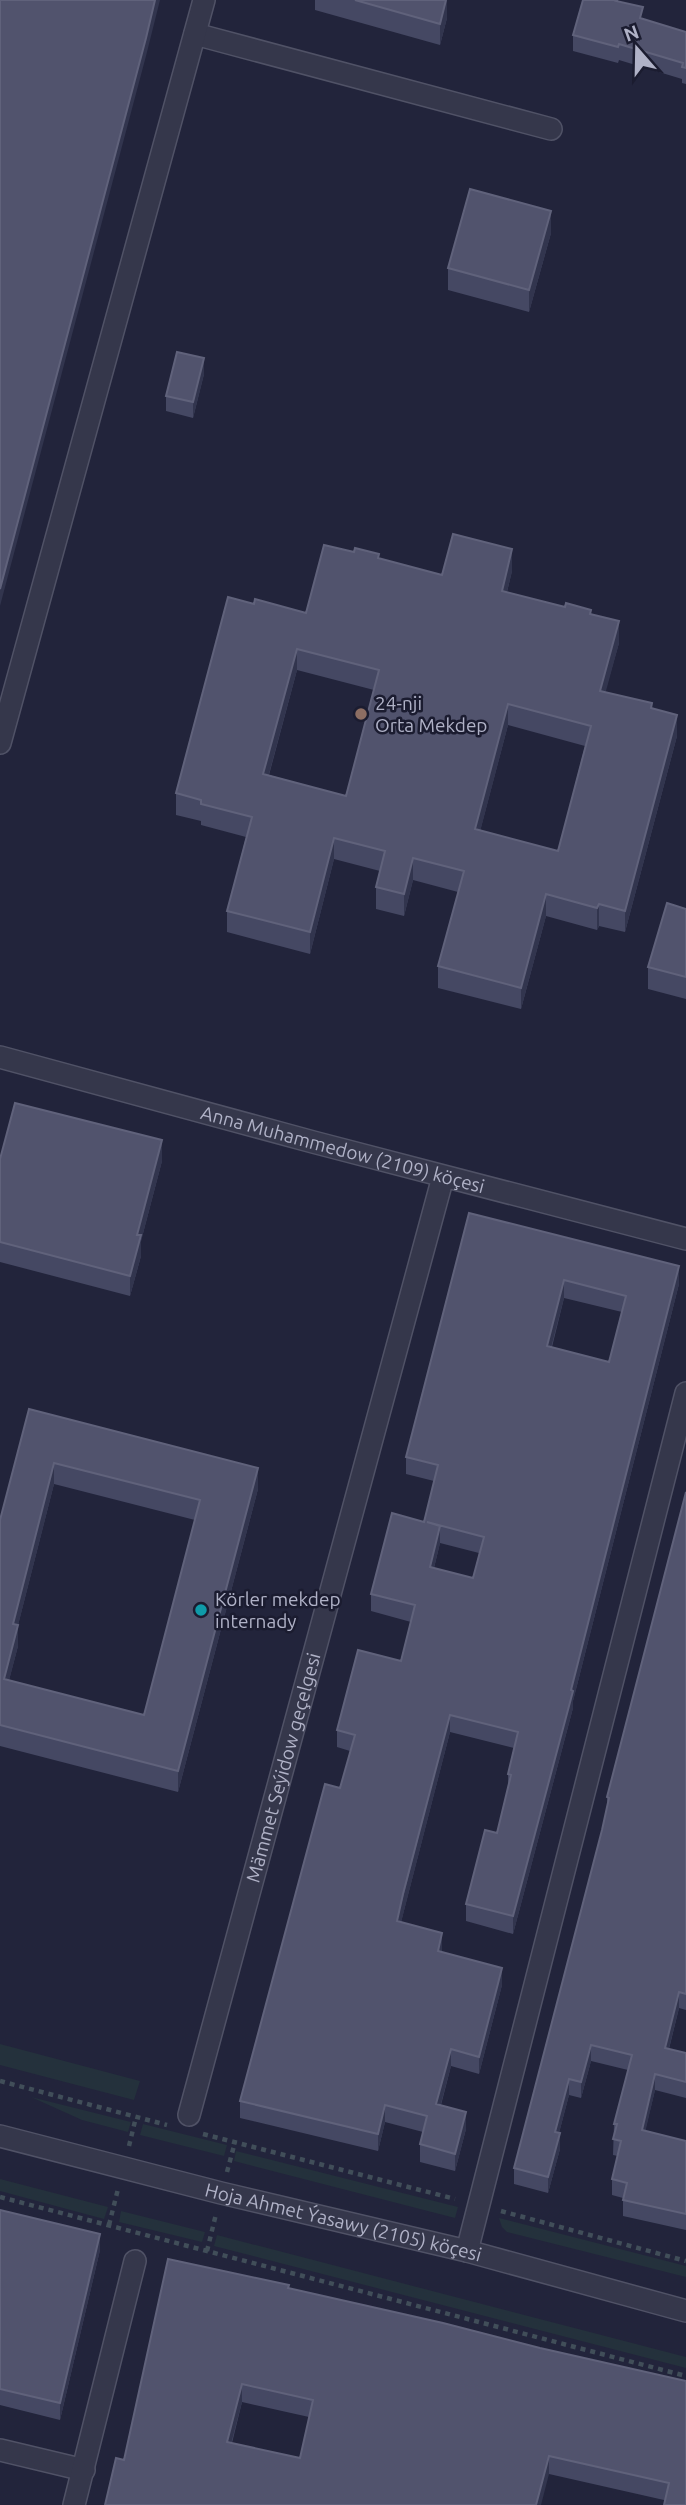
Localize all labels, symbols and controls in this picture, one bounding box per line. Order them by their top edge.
north arrow [602,14,672,84]
text: N [621,20,642,46]
place label: 24-nji Orta Mekdep [375,692,487,736]
marker: 24-nji Orta Mekdep [353,706,369,722]
street label: Anna Muhammedow (2109) köçesi [199,1101,487,1197]
place label: Körler mekdep internady [215,1588,341,1632]
marker: Körler mekdep internady [193,1602,209,1618]
street label: Mämmet Seýidow geçelgesi [241,1650,325,1885]
street label: Hoja Ahmet Ýasawy (2105) köçesi [203,2178,484,2266]

